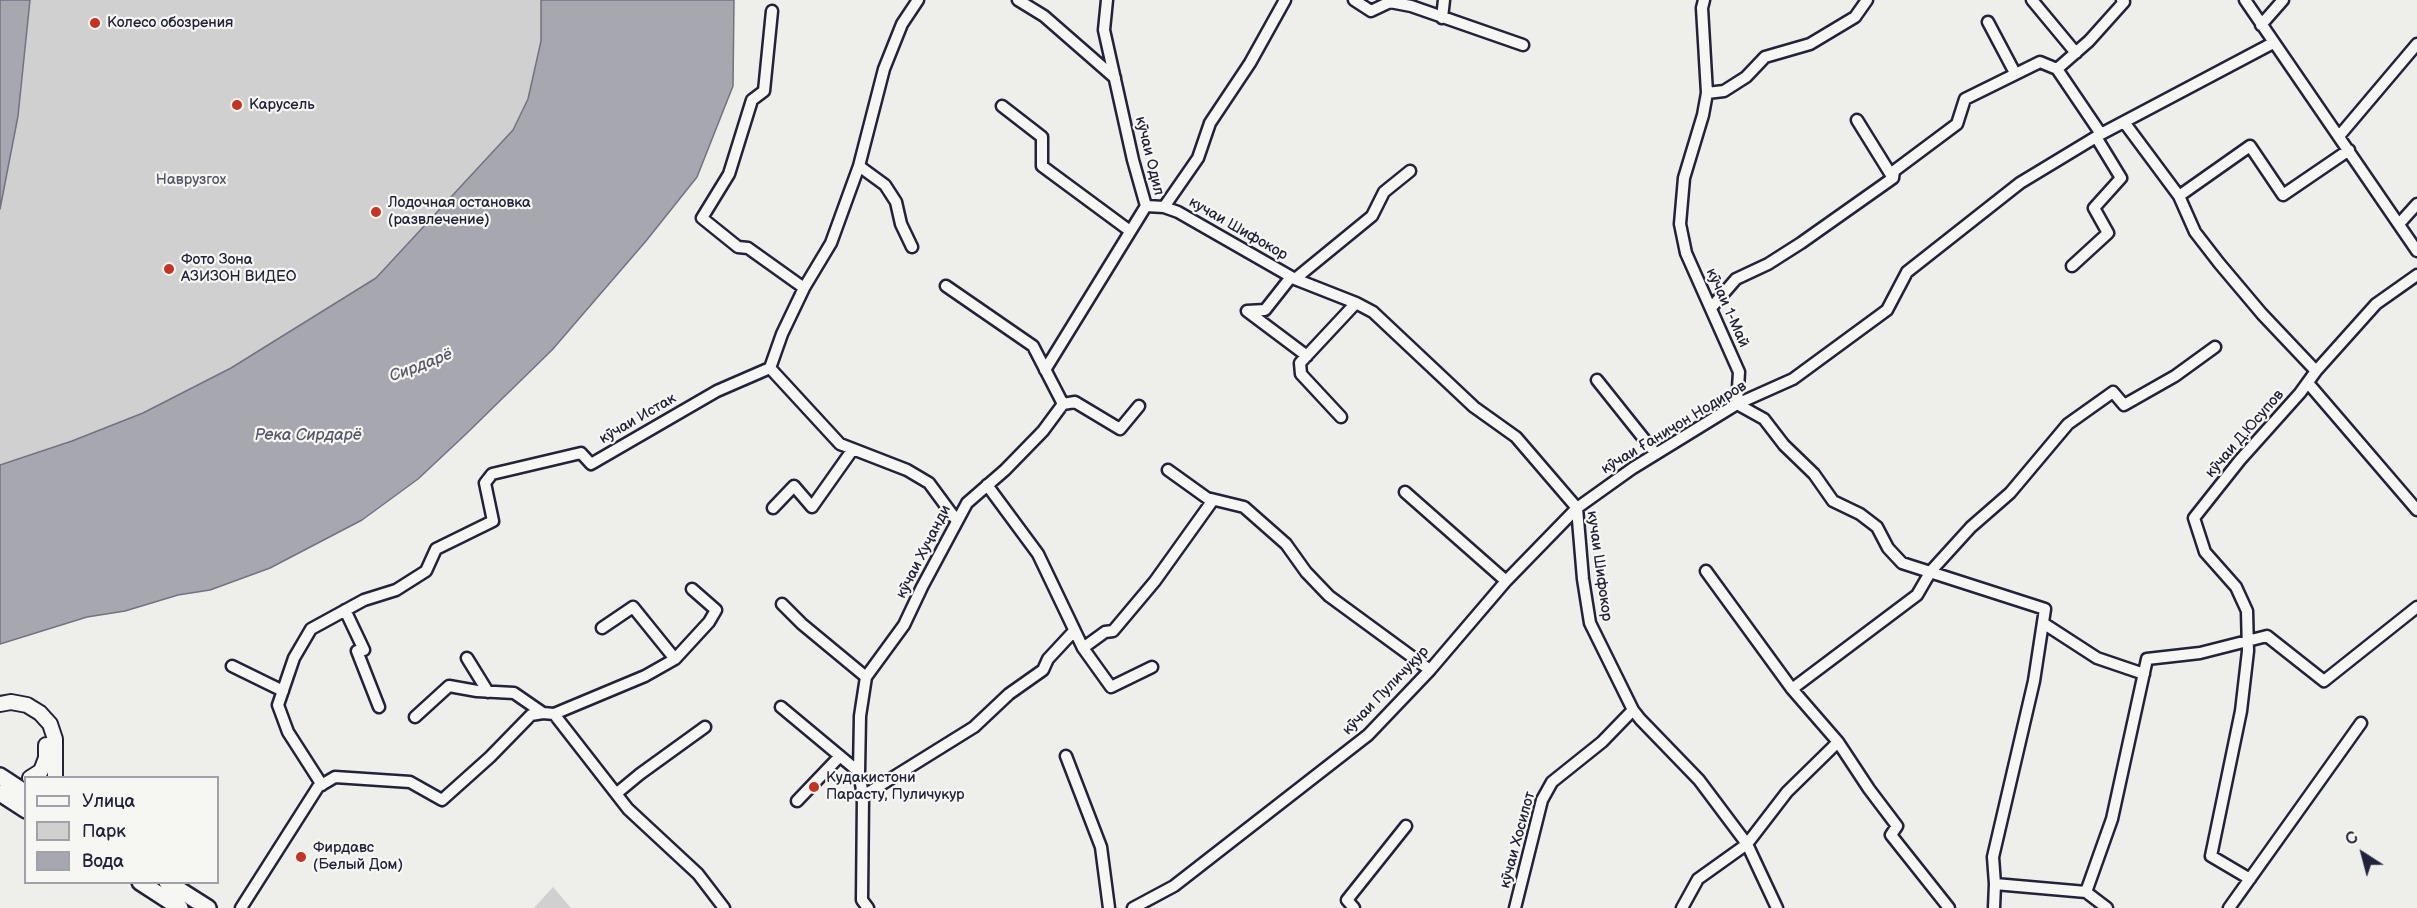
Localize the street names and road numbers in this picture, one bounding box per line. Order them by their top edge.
street label: кӯчаи Одил [1131,115,1167,197]
street label: кучаи Шифокор [1185,193,1291,265]
street label: кӯчаи 1-Май [1701,266,1753,350]
street label: кӯчаи Ғаниҷон Нодиров [1598,377,1750,479]
street label: кӯчаи Д.Юсупов [2202,386,2288,482]
street label: кӯчаи Истак [596,390,680,448]
street label: кӯчаи Хуҷанди [893,502,955,602]
street label: кучаи Шифокор [1582,510,1616,622]
street label: кӯчаи Пуличуқур [1339,643,1433,739]
street label: кӯчаи Хосилот [1496,790,1540,890]

